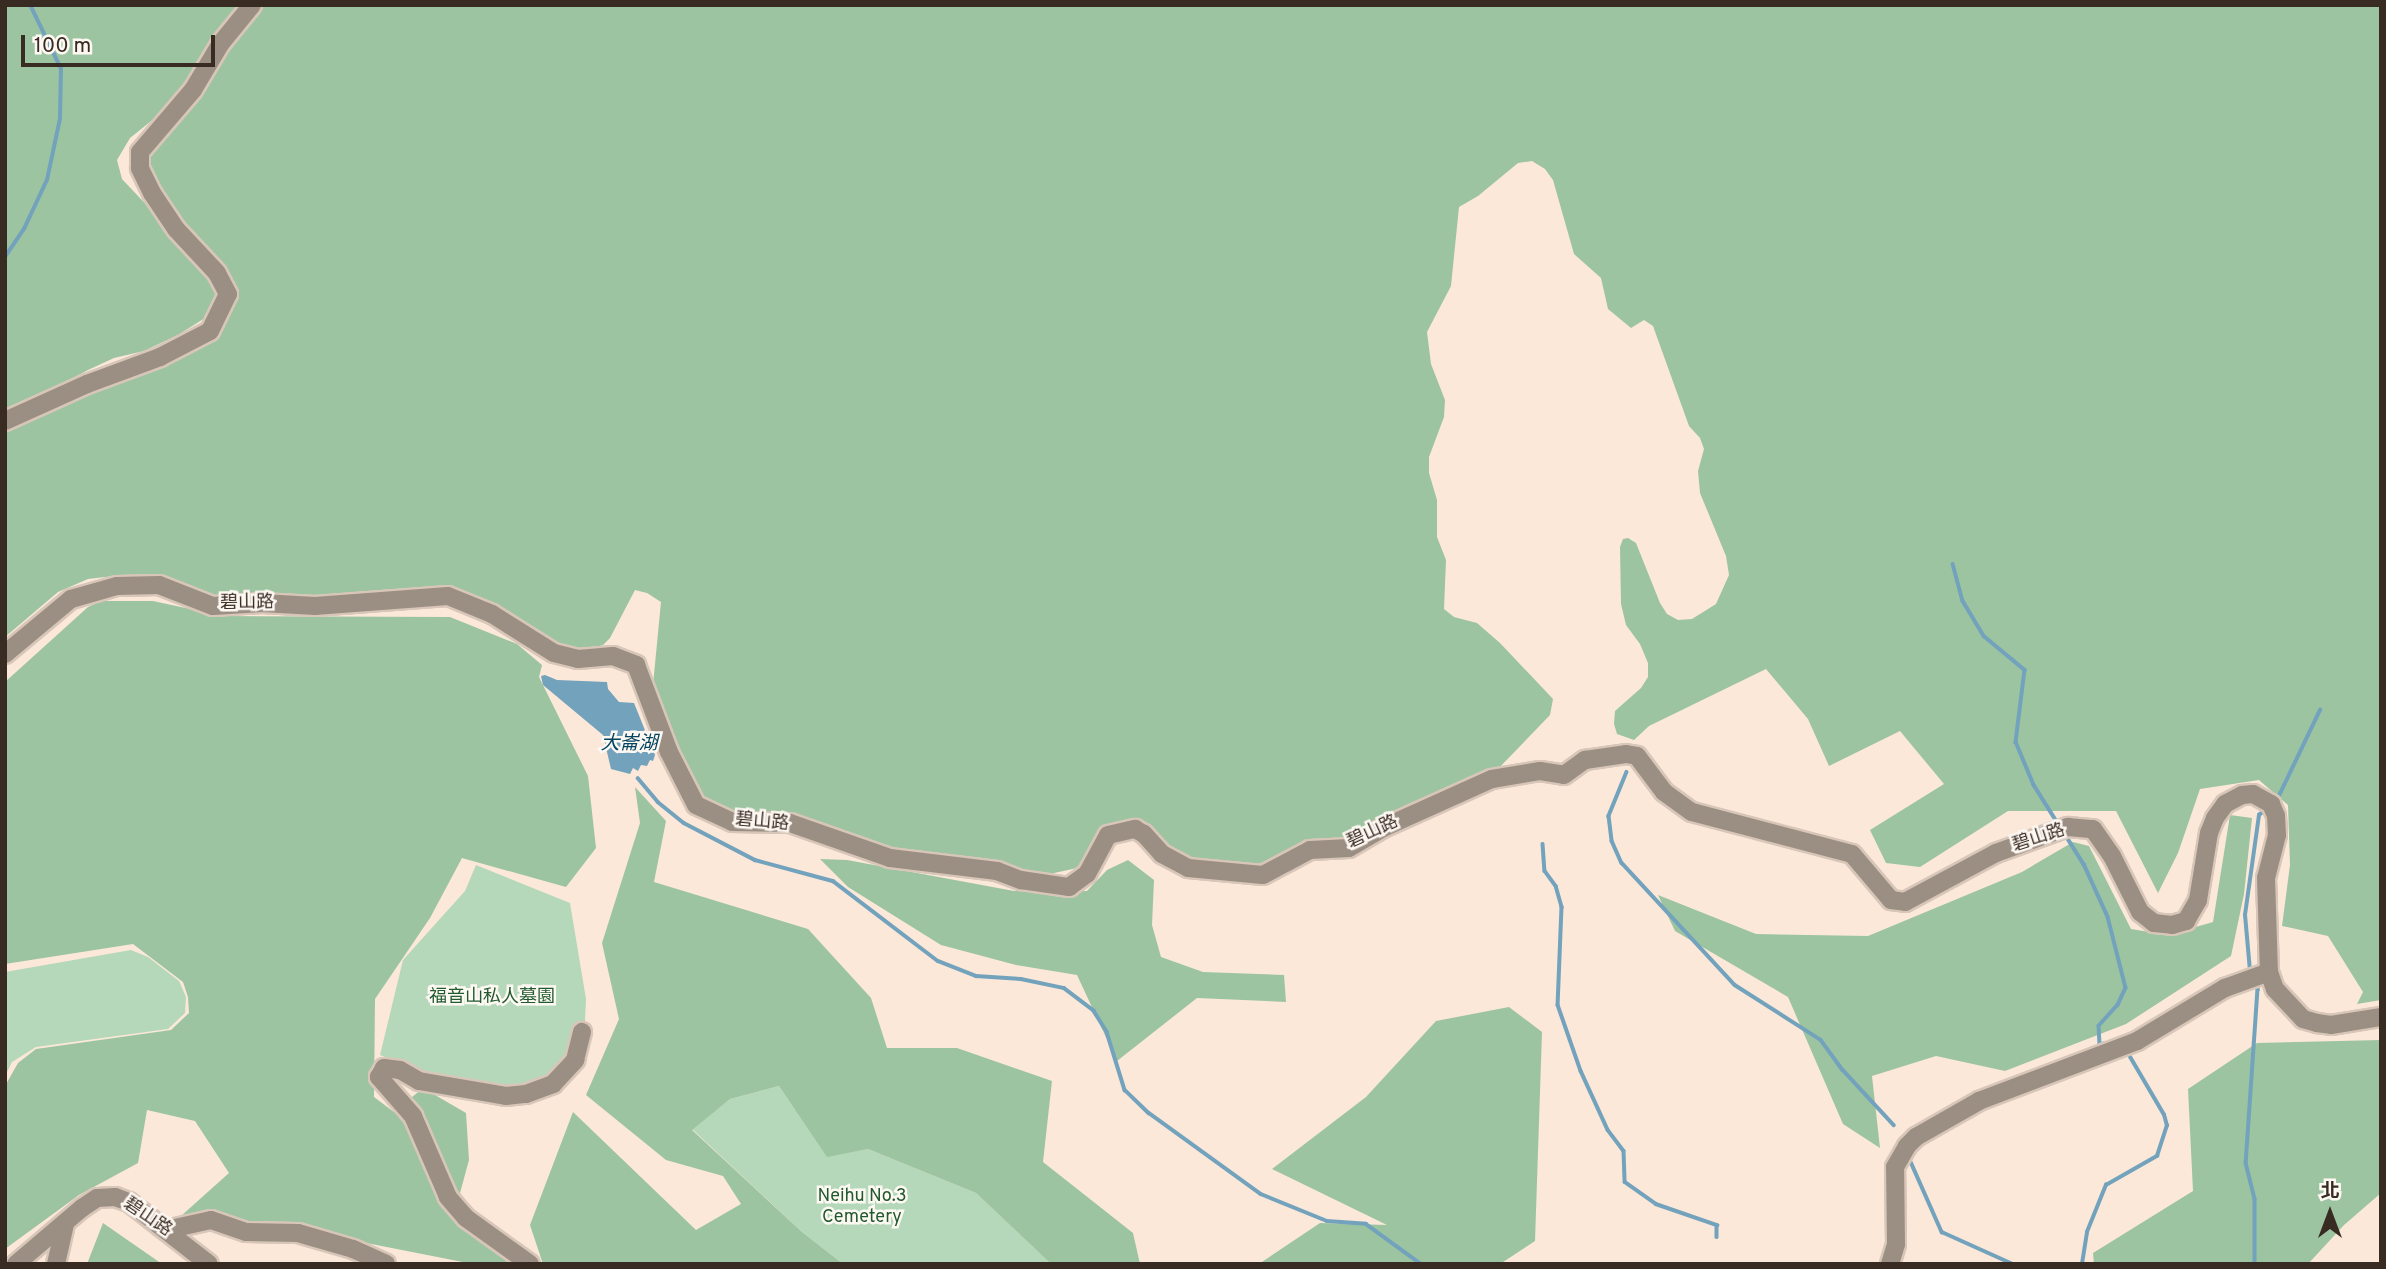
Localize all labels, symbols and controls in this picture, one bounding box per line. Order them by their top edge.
scale bar [24,21,219,65]
text: 100 m [34,33,91,60]
street label: 碧山路 [220,593,274,615]
water label: 大崙湖 [601,734,657,756]
street label: 碧山路 [734,810,790,836]
street label: 碧山路 [1344,812,1402,854]
street label: 碧山路 [2010,820,2068,858]
park label: 福音山私人墓園 [429,987,555,1009]
north arrow [2295,1178,2365,1248]
text: 北 [2320,1180,2340,1204]
park label: Neihu No.3 Cemetery [817,1187,907,1230]
street label: 碧山路 [119,1194,175,1242]

